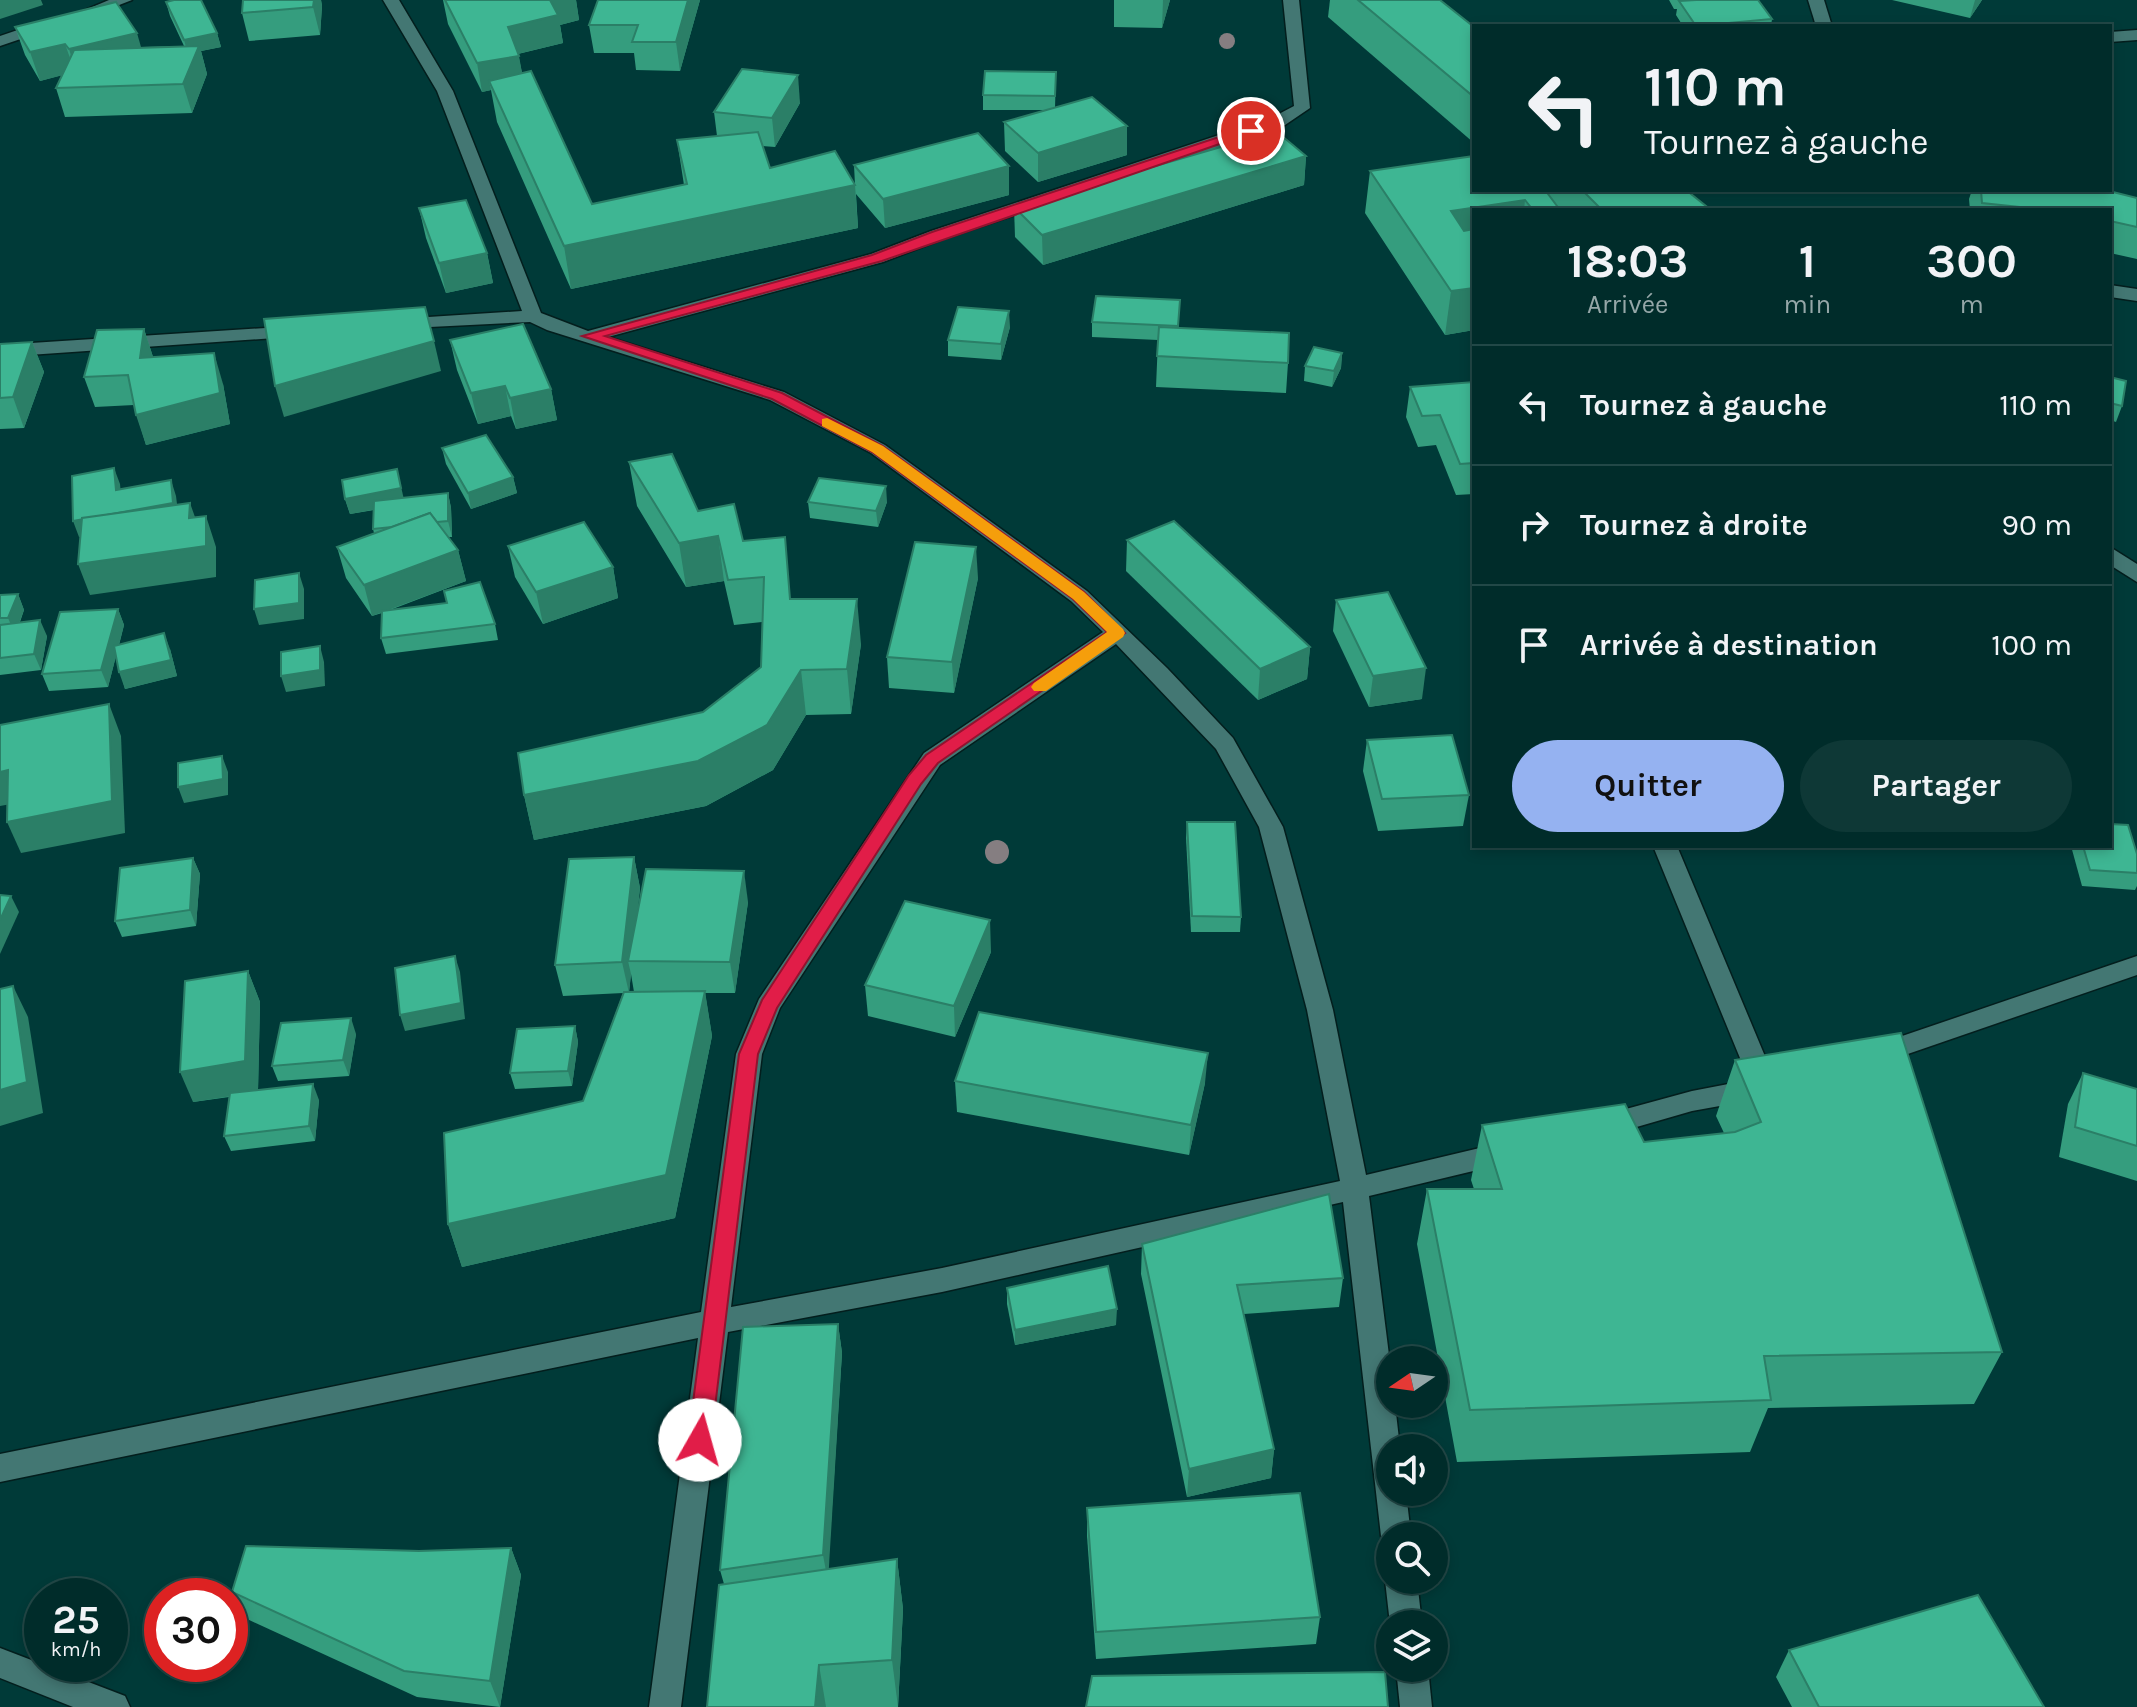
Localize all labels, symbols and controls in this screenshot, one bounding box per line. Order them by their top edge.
text: 110 m [1644,54,1787,119]
icon: left [1512,56,1616,160]
pin [1217,97,1285,165]
icon: arrive [1229,109,1273,153]
text: Tournez à gauche [1644,121,1929,163]
text: 18:03 [1567,233,1688,289]
text: 1 [1799,233,1816,289]
text: 300 [1926,233,2017,289]
text: Arrivée [1587,289,1668,320]
text: min [1783,289,1831,320]
text: m [1959,289,1984,320]
icon: left [1512,383,1556,427]
text: Tournez à gauche [1580,387,1827,423]
text: 110 m [1999,387,2072,423]
icon: right [1512,503,1556,547]
text: Tournez à droite [1580,507,1808,543]
text: 90 m [2002,507,2072,543]
icon: arrive [1512,623,1556,667]
text: Arrivée à destination [1580,627,1878,663]
text: 100 m [1991,627,2072,663]
button: Quitter [1512,740,1784,832]
button: Partager [1800,740,2072,832]
north arrow [1376,1346,1448,1418]
map controls [1376,1346,1448,1682]
position arrow [658,1398,742,1482]
button: sound [1376,1434,1448,1506]
button: search [1376,1522,1448,1594]
speed limit sign: 30 [144,1578,248,1682]
text: 25 [52,1596,100,1643]
button: layers [1376,1610,1448,1682]
text: km/h [51,1638,101,1661]

